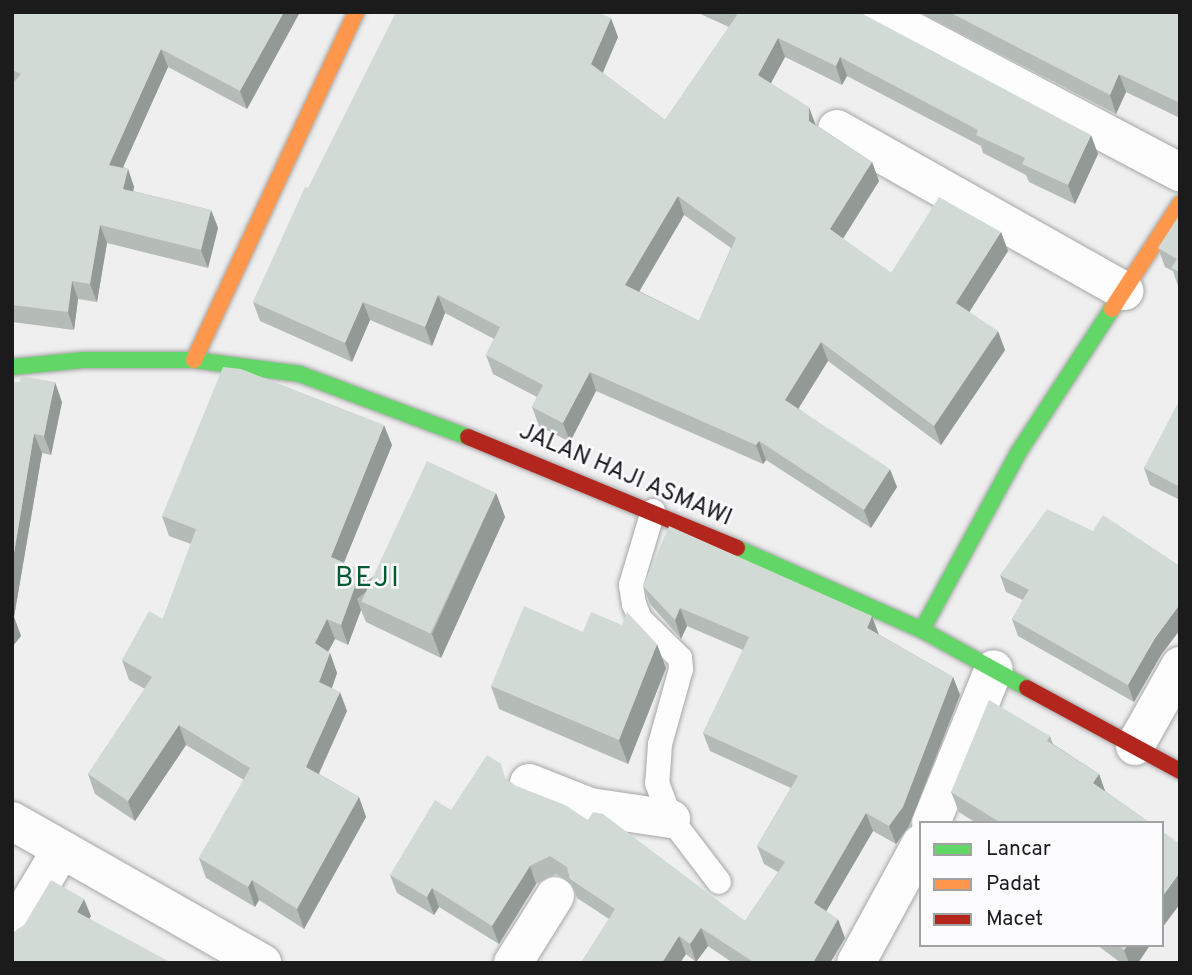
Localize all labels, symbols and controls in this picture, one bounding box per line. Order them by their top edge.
street label: JALAN HAJI ASMAWI [514,418,736,534]
district label: BEJI [336,562,400,596]
legend [919,821,1164,947]
text: Lancar [986,836,1051,863]
text: Padat [986,871,1041,898]
text: Macet [986,906,1043,933]

